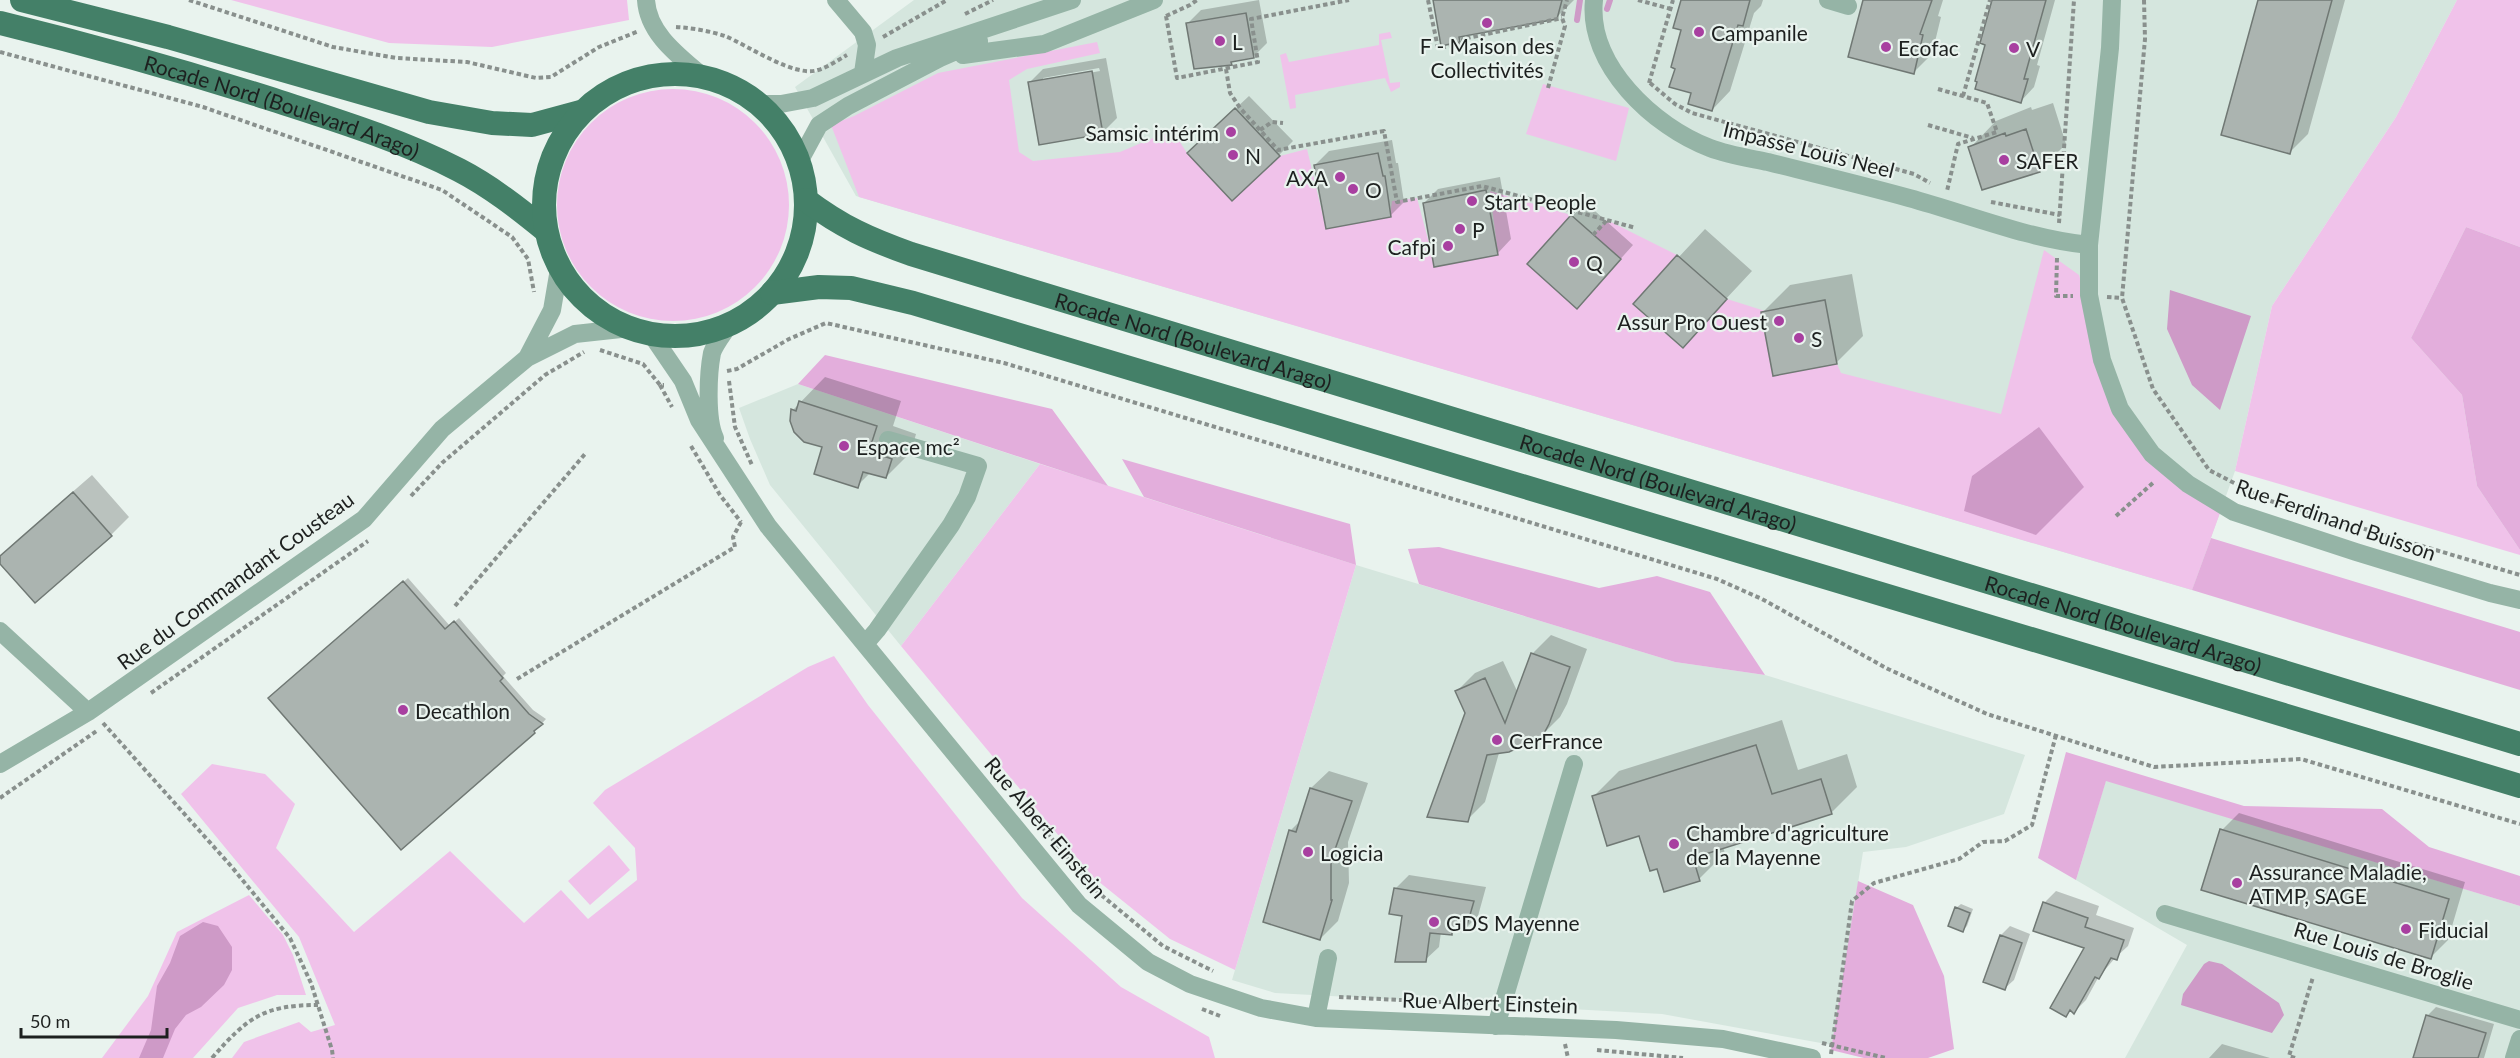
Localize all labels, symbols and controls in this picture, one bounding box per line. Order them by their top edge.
marker: F - Maison des Collectivités [1480,16,1494,30]
place label: Campanile [1711,20,1808,45]
marker: Campanile [1692,25,1706,39]
place label: L [1232,29,1243,54]
place label: F - Maison des Collectivités [1420,33,1554,82]
marker: L [1213,34,1227,48]
place label: Ecofac [1898,35,1959,60]
place label: V [2026,36,2041,61]
marker: Ecofac [1879,40,1893,54]
marker: V [2007,41,2021,55]
street label: Rocade Nord (Boulevard Arago) [142,49,424,163]
street label: Impasse Louis Neel [1721,116,1897,182]
place label: Samsic intérim [1085,120,1219,145]
marker: Samsic intérim [1224,125,1238,139]
place label: N [1245,143,1261,168]
marker: N [1226,148,1240,162]
place label: SAFER [2016,148,2079,173]
marker: SAFER [1997,153,2011,167]
place label: AXA [1286,165,1329,190]
marker: AXA [1333,170,1347,184]
place label: O [1365,177,1382,202]
marker: O [1346,182,1360,196]
place label: Start People [1484,189,1596,214]
marker: Start People [1465,194,1479,208]
place label: P [1472,217,1485,242]
marker: P [1453,222,1467,236]
place label: Cafpi [1388,234,1436,259]
marker: Cafpi [1441,239,1455,253]
place label: Q [1586,250,1603,275]
marker: Q [1567,255,1581,269]
street label: Rocade Nord (Boulevard Arago) [1052,286,1335,394]
place label: Assur Pro Ouest [1617,309,1767,334]
marker: Assur Pro Ouest [1772,314,1786,328]
place label: S [1811,326,1822,351]
marker: S [1792,331,1806,345]
street label: Rocade Nord (Boulevard Arago) [1517,428,1800,536]
place label: Espace mc² [856,434,960,459]
marker: Espace mc² [837,439,851,453]
street label: Rue Ferdinand Buisson [2233,473,2439,565]
street label: Rue du Commandant Cousteau [112,486,358,674]
street label: Rocade Nord (Boulevard Arago) [1982,569,2265,677]
place label: Decathlon [415,698,510,723]
marker: Decathlon [396,703,410,717]
place label: CerFrance [1509,728,1603,753]
marker: CerFrance [1490,733,1504,747]
street label: Rue Albert Einstein [980,752,1112,902]
place label: Chambre d'agriculture de la Mayenne [1686,820,1889,869]
marker: Chambre d'agriculture de la Mayenne [1667,837,1681,851]
place label: Logicia [1320,840,1383,865]
marker: Logicia [1301,845,1315,859]
place label: Assurance Maladie, ATMP, SAGE [2249,859,2427,908]
marker: Assurance Maladie, ATMP, SAGE [2230,876,2244,890]
place label: GDS Mayenne [1446,910,1580,935]
marker: GDS Mayenne [1427,915,1441,929]
street label: Rue Louis de Broglie [2291,916,2477,994]
place label: Fiducial [2418,917,2489,942]
marker: Fiducial [2399,922,2413,936]
street label: Rue Albert Einstein [1402,986,1578,1018]
scale bar [21,1001,166,1039]
text: 50 m [30,1010,70,1032]

